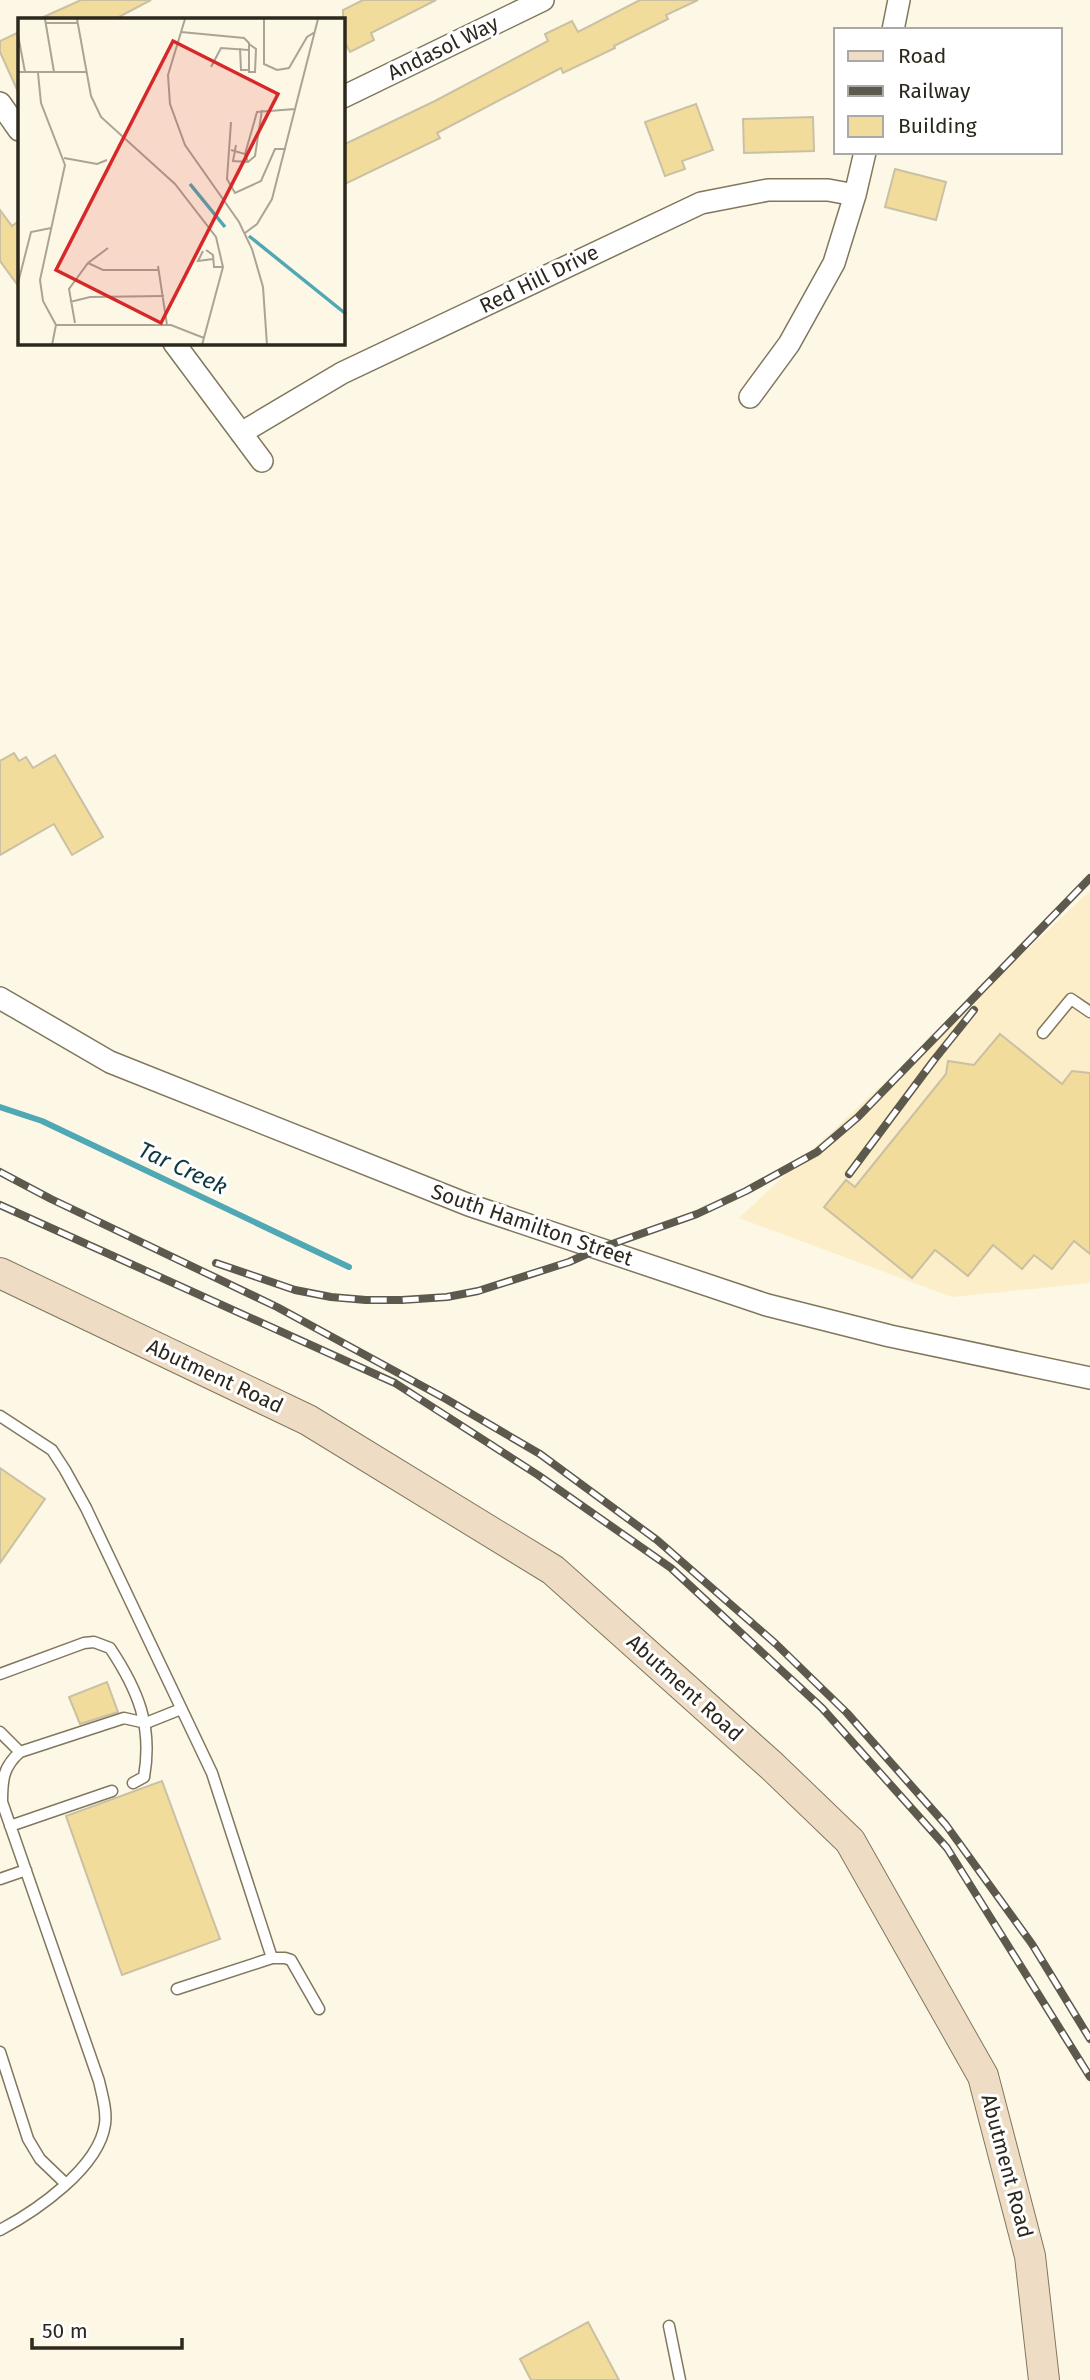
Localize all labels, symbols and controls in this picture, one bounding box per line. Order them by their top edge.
street label: Andasol Way [383,10,503,86]
inset map [18,18,345,345]
legend [834,28,1062,154]
text: Road [898,43,946,69]
text: Railway [898,78,971,104]
text: Building [898,113,977,139]
street label: Red Hill Drive [475,239,603,319]
water label: Tar Creek [134,1135,232,1201]
street label: South Hamilton Street [428,1178,637,1272]
street label: Abutment Road [143,1333,287,1419]
street label: Abutment Road [621,1629,749,1747]
street label: Abutment Road [975,2091,1039,2241]
scale bar [32,2306,182,2350]
text: 50 m [42,2318,88,2344]

